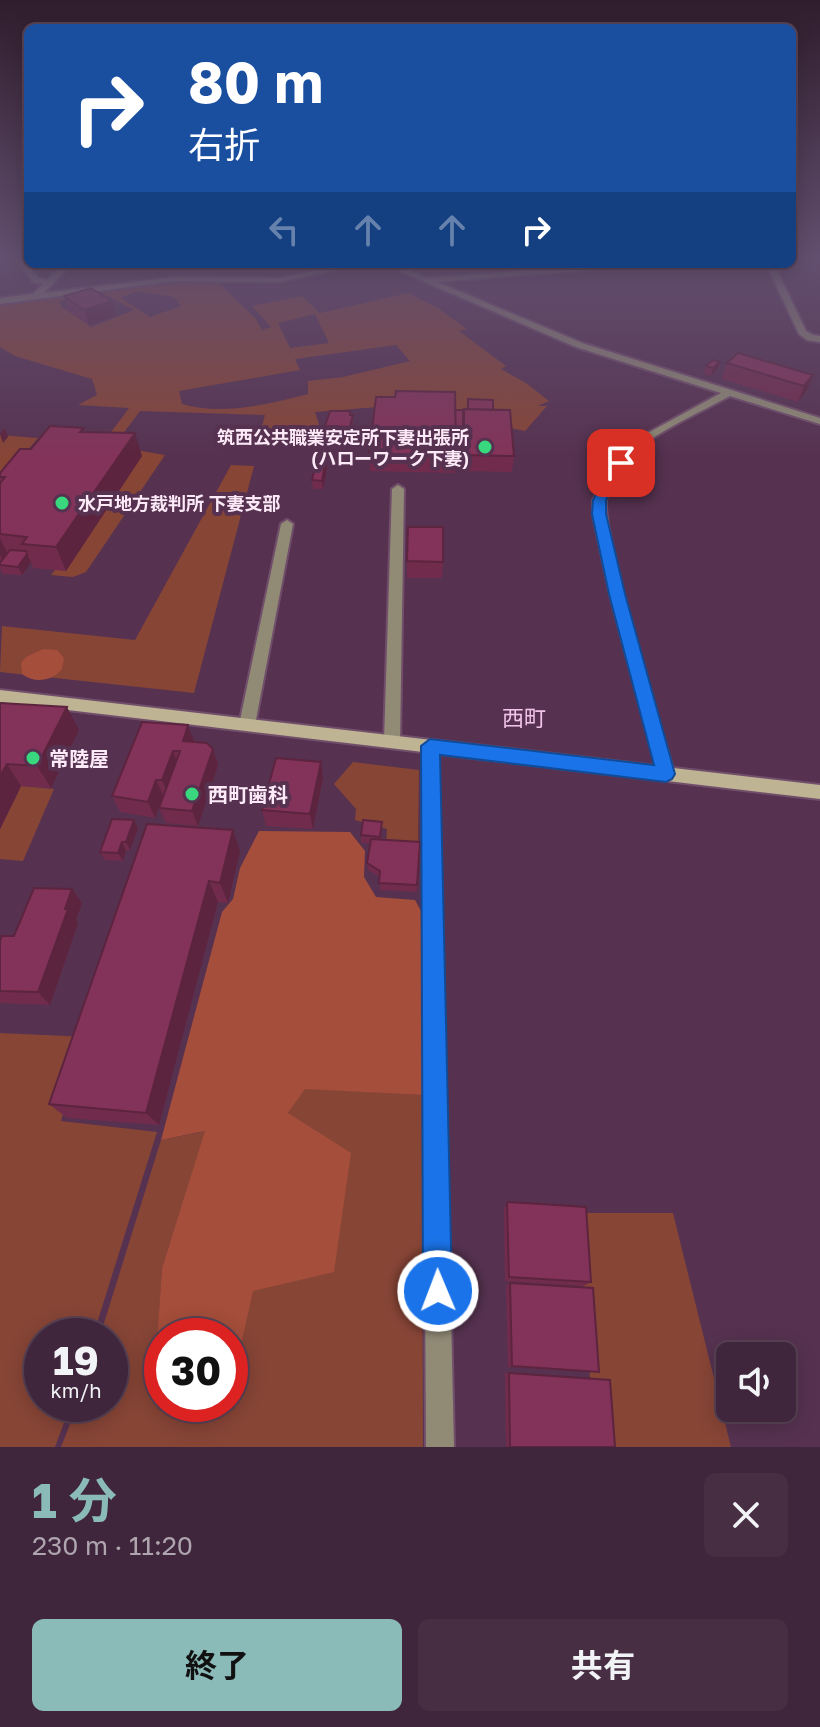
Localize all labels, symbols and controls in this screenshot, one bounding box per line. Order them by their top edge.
text: 80 m [188,48,323,115]
icon: right [56,56,160,160]
text: 右折 [188,123,260,166]
icon: left [262,208,306,252]
icon: ahead [346,208,390,252]
icon: ahead [430,208,474,252]
icon: right [514,208,558,252]
place label: 筑西公共職業安定所下妻出張所 (ハローワーク下妻) [217,426,469,469]
pin [587,429,655,497]
marker: 筑西公共職業安定所下妻出張所 (ハローワーク下妻) [476,438,494,456]
icon: arrive [599,441,643,485]
place label: 水戸地方裁判所 下妻支部 [78,492,281,514]
marker: 水戸地方裁判所 下妻支部 [53,494,71,512]
district label: 西町 [502,704,546,731]
place label: 常陸屋 [49,746,109,770]
marker: 常陸屋 [24,749,42,767]
place label: 西町歯科 [208,782,288,806]
marker: 西町歯科 [183,785,201,803]
position arrow [396,1249,480,1333]
speed limit sign: 30 [144,1318,248,1422]
text: 19 [53,1336,99,1384]
map controls [716,1342,796,1422]
button: sound [716,1342,796,1422]
text: km/h [51,1378,101,1402]
text: 1 分 [32,1471,117,1529]
button: close [704,1473,788,1557]
text: 230 m · 11:20 [32,1530,193,1561]
button: 終了 [32,1619,402,1711]
button: 共有 [418,1619,788,1711]

